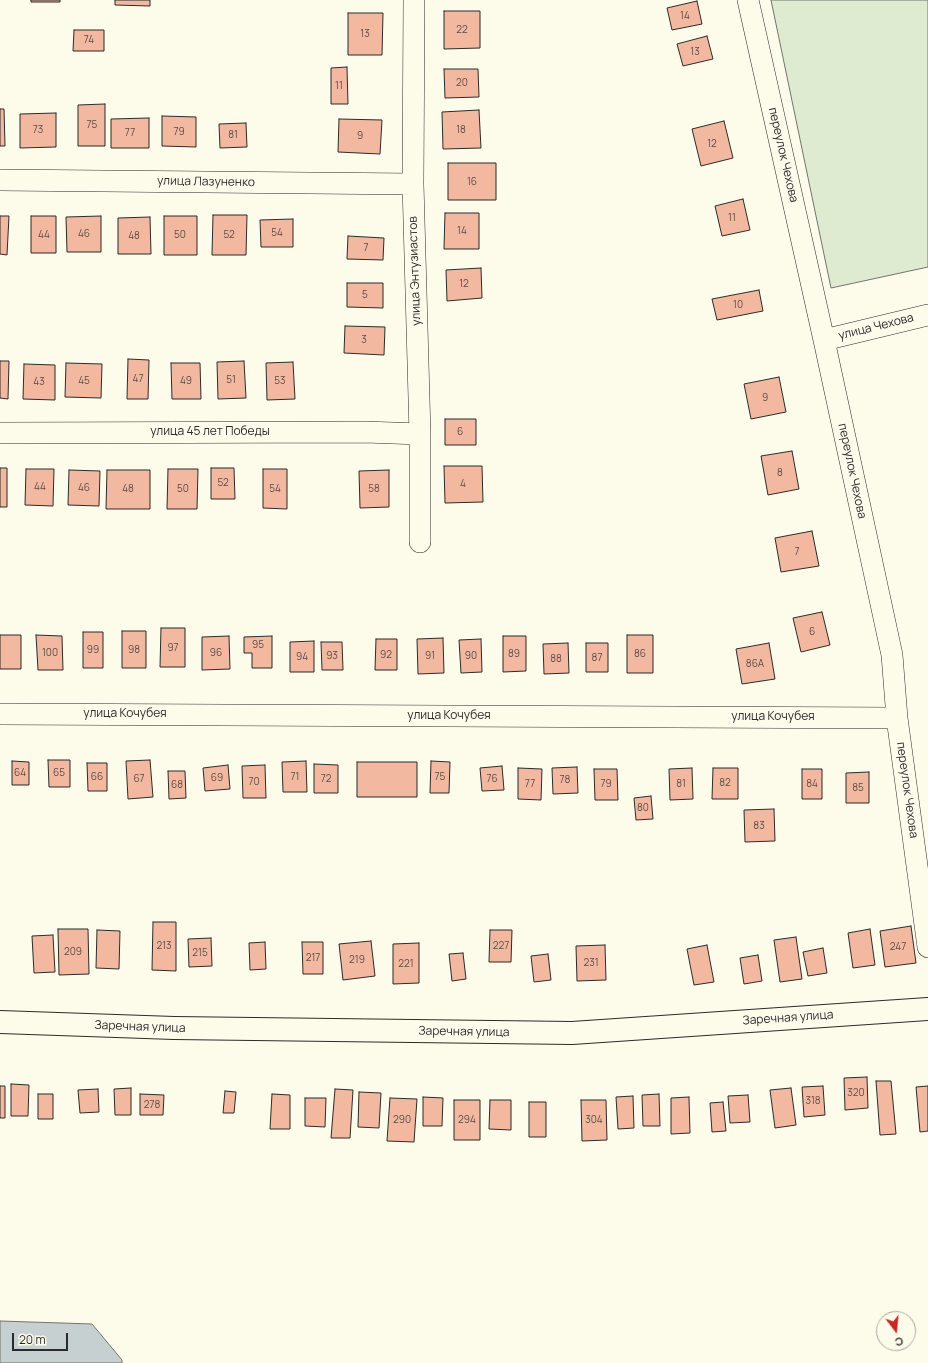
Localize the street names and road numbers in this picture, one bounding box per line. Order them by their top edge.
street label: переулок Чехова [765,106,801,204]
street label: улица Лазуненко [157,174,255,190]
street label: улица Энтузиастов [406,216,424,326]
street label: улица Чехова [837,311,915,343]
street label: переулок Чехова [835,422,869,520]
street label: улица 45 лет Победы [150,425,270,439]
street label: улица Кочубея [83,707,167,721]
street label: улица Кочубея [407,709,491,723]
street label: улица Кочубея [731,710,815,724]
street label: переулок Чехова [893,741,921,839]
street label: Заречная улица [742,1008,834,1028]
street label: Заречная улица [94,1018,186,1036]
street label: Заречная улица [418,1024,510,1040]

